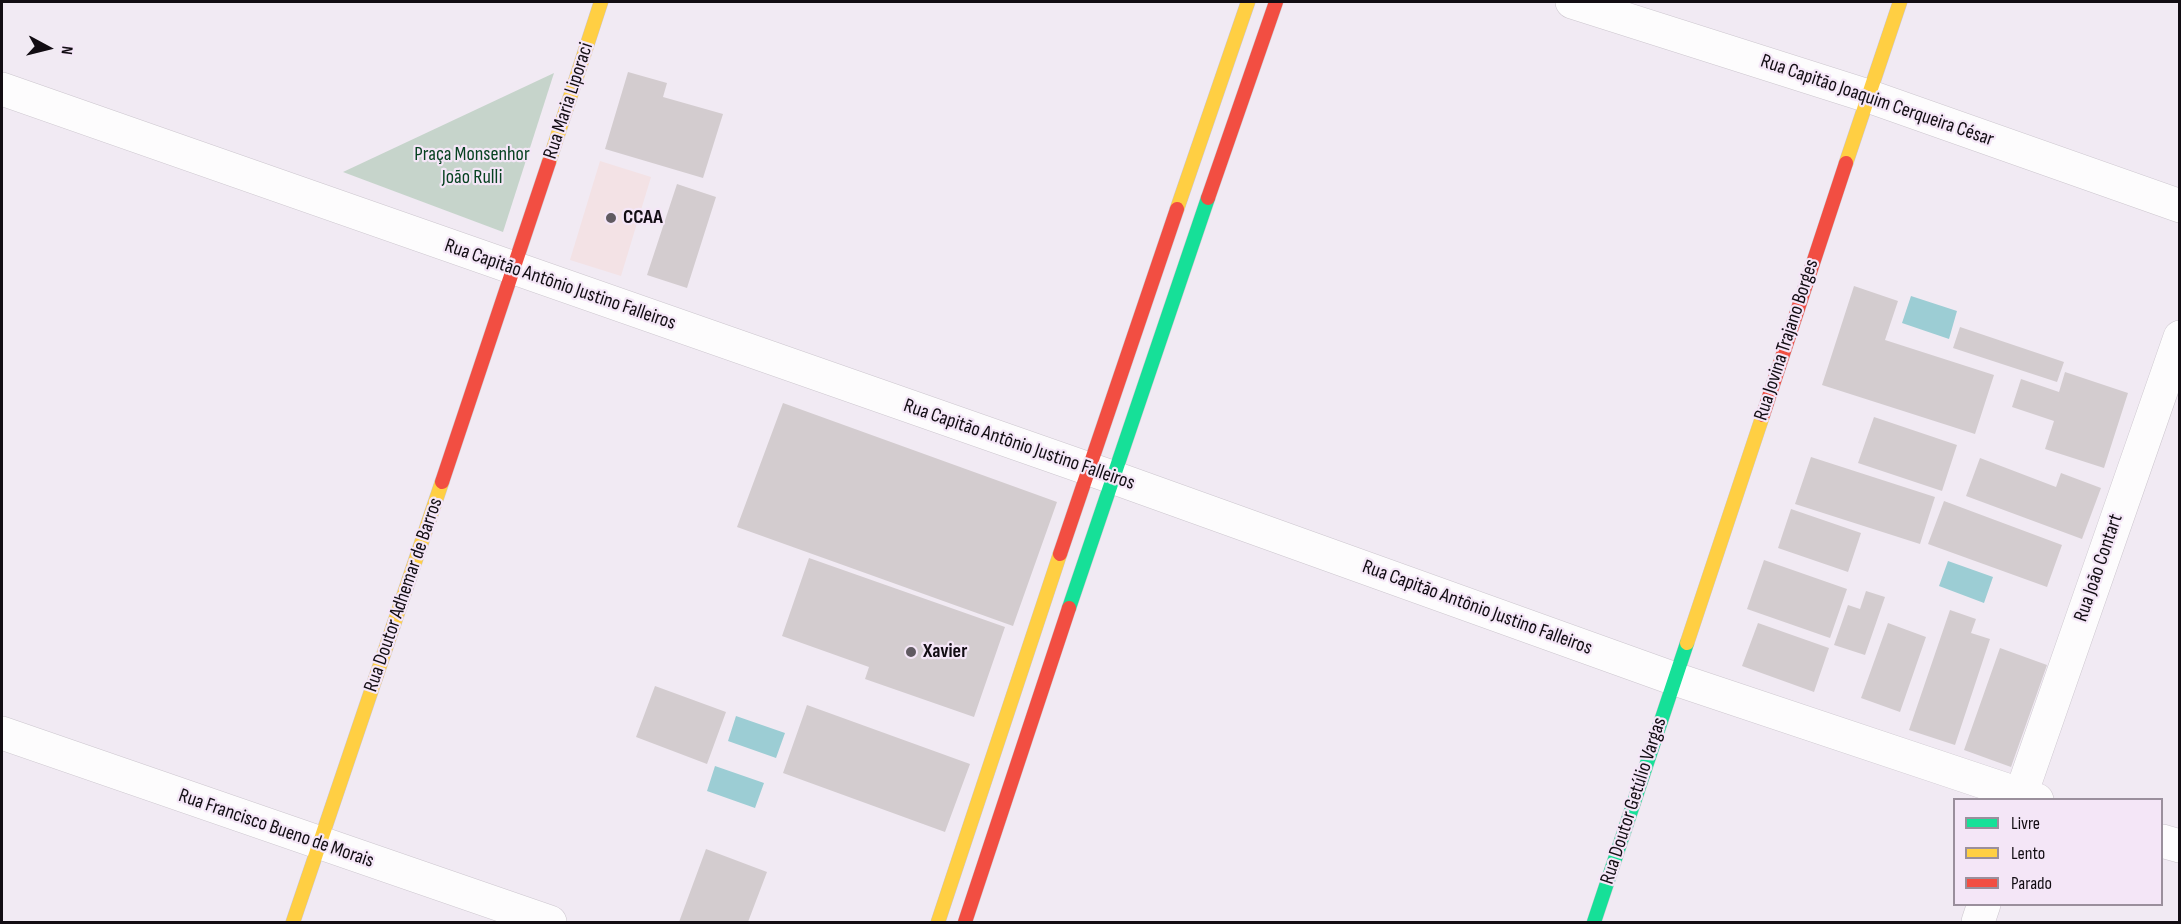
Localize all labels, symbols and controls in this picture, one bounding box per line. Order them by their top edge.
north arrow [18,18,78,78]
street label: Rua Maria Liporaci [539,40,599,162]
text: N [56,45,76,56]
street label: Rua Capitão Joaquim Cerqueira César [1757,50,1997,152]
park label: Praça Monsenhor João Rulli [414,143,530,190]
place label: CCAA [623,206,663,230]
marker: CCAA [604,211,618,225]
street label: Rua Capitão Antônio Justino Falleiros [441,234,679,336]
street label: Rua Jovina Trajano Borges [1750,256,1824,424]
street label: Rua Capitão Antônio Justino Falleiros [900,394,1138,496]
street label: Rua Doutor Adhemar de Barros [359,495,449,695]
street label: Rua João Contart [2069,511,2129,625]
street label: Rua Capitão Antônio Justino Falleiros [1359,555,1595,661]
place label: Xavier [923,640,967,664]
marker: Xavier [904,645,918,659]
street label: Rua Doutor Getúlio Vargas [1596,715,1672,887]
street label: Rua Francisco Bueno de Morais [175,784,377,874]
legend [1953,798,2163,906]
text: Livre [2011,813,2040,834]
text: Lento [2011,843,2045,864]
text: Parado [2011,873,2052,894]

